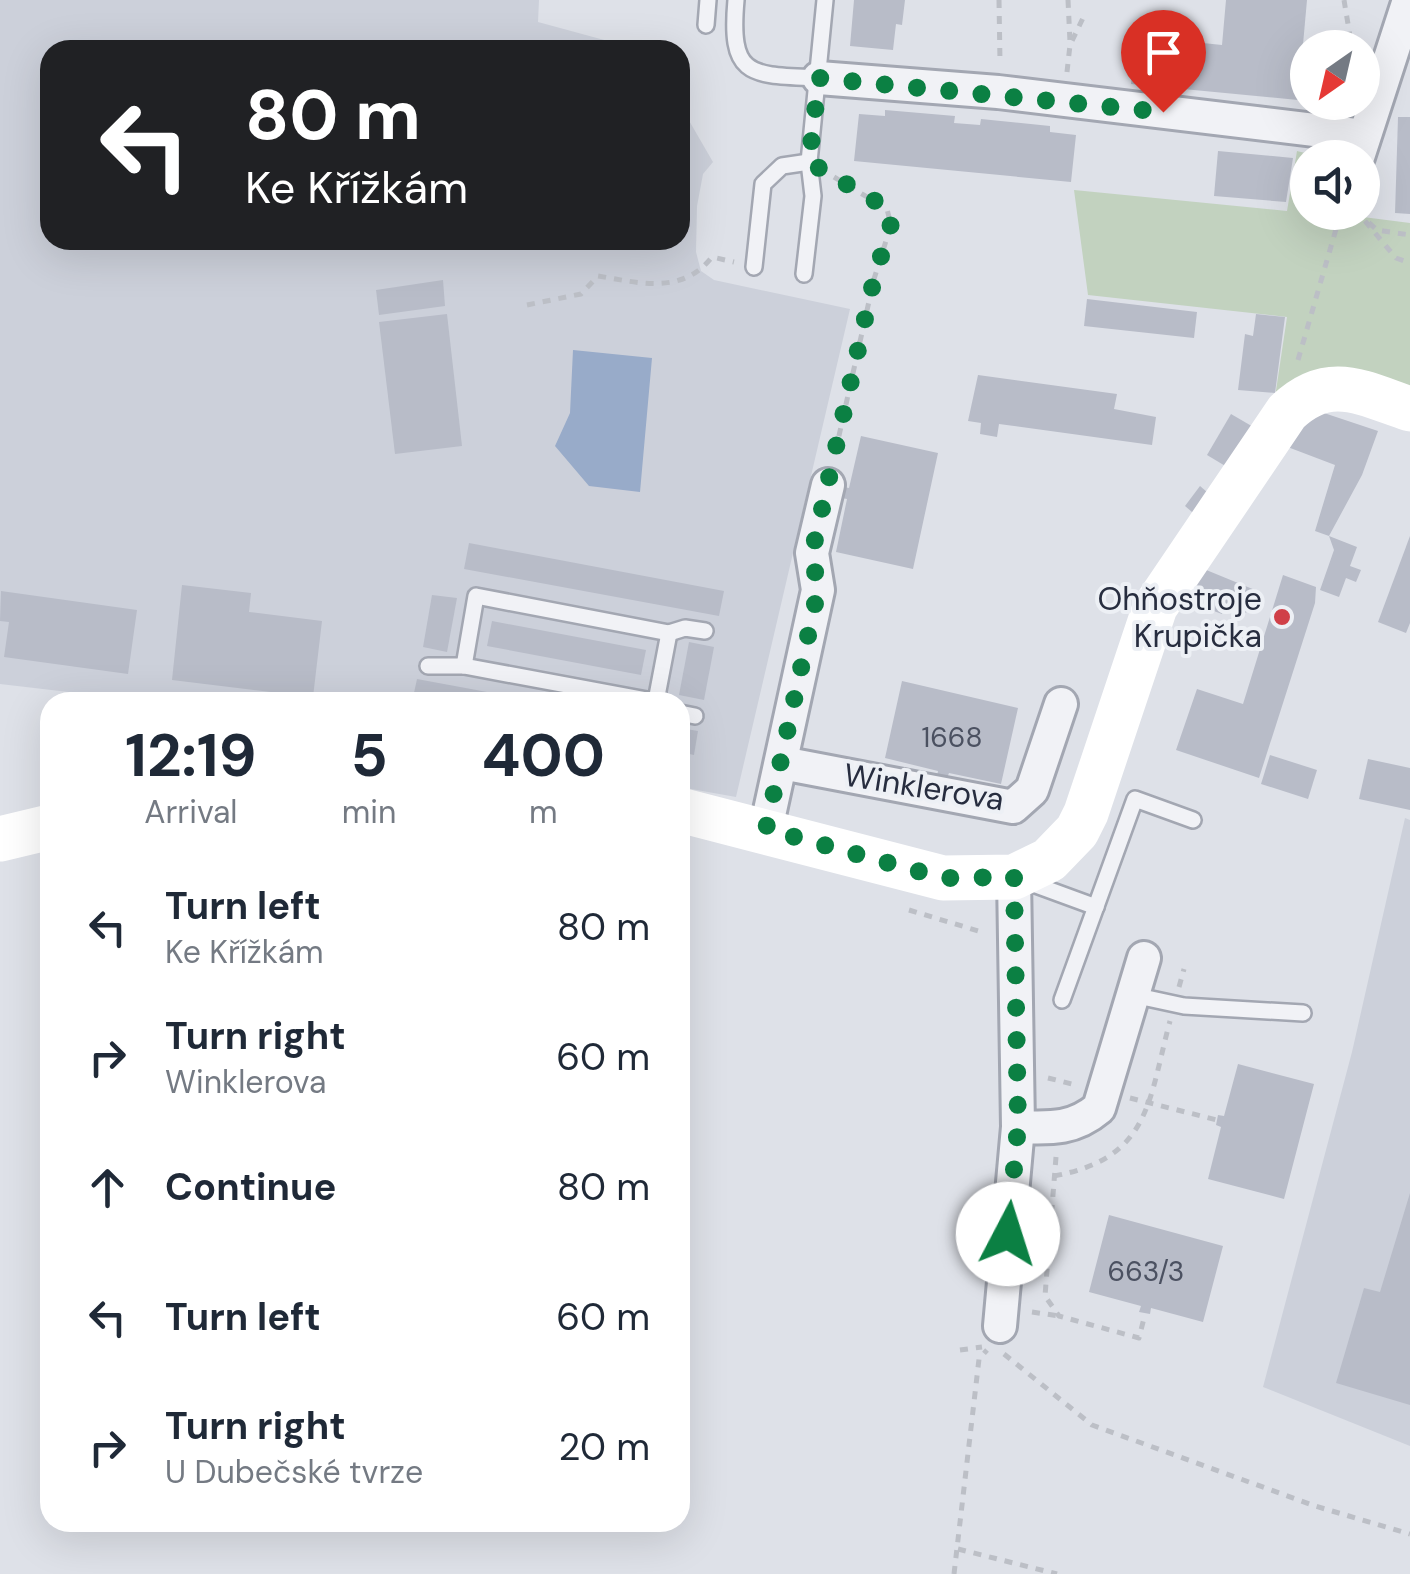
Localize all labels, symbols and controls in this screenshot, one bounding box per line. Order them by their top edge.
pin [1121,10,1206,113]
icon: arrive [1136,25,1191,80]
north arrow [1290,30,1380,120]
map controls [1290,30,1380,230]
text: 80 m [245,70,421,161]
icon: left [80,80,210,210]
button: sound [1290,140,1380,230]
text: Ke Křížkám [245,158,468,217]
place label: Ohňostroje Krupička [1097,578,1262,657]
marker: Ohňostroje Krupička [1271,606,1293,628]
text: 12:19 [125,716,257,795]
text: 5 [350,716,388,795]
text: 400 [481,716,605,795]
house number: 1668 [922,719,982,756]
street label: Winklerova [841,754,1007,820]
text: Arrival [144,791,238,833]
text: min [342,791,396,833]
text: m [529,791,557,833]
text: Turn left [165,881,321,931]
icon: left [80,900,135,955]
text: 80 m [557,902,650,952]
text: Ke Křížkám [165,931,324,973]
text: Turn right [165,1011,346,1061]
icon: right [80,1030,135,1085]
text: 60 m [556,1032,650,1082]
text: Winklerova [165,1061,326,1103]
icon: ahead [80,1160,135,1215]
text: Continue [165,1162,336,1212]
text: 80 m [557,1162,650,1212]
position arrow [956,1182,1060,1286]
house number: 663/3 [1108,1253,1184,1290]
icon: left [80,1290,135,1345]
text: Turn left [165,1292,321,1342]
text: 60 m [556,1292,650,1342]
text: Turn right [165,1401,346,1451]
icon: right [80,1420,135,1475]
text: 20 m [559,1422,650,1472]
text: U Dubečské tvrze [165,1451,423,1493]

